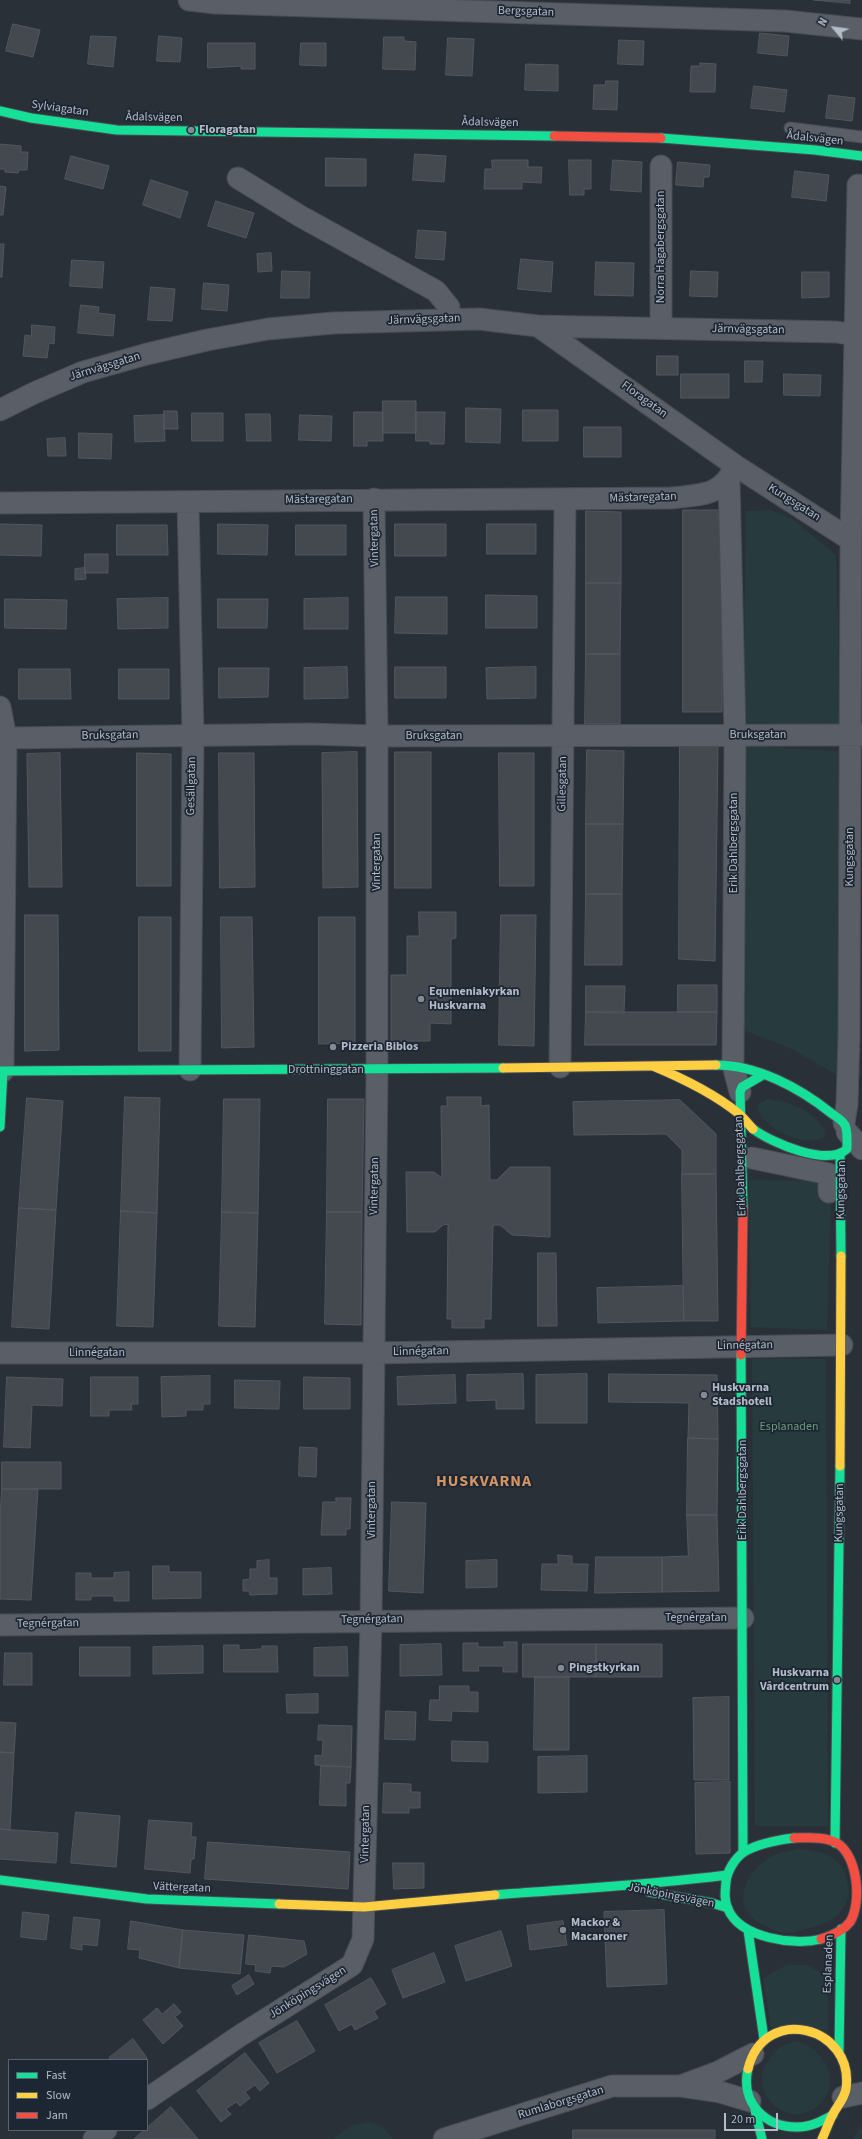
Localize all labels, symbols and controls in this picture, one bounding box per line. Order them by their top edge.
street label: Bergsgatan [498,4,554,20]
north arrow [814,8,854,48]
text: N [815,15,831,29]
street label: Sylviagatan [30,98,90,120]
street label: Ådalsvägen [125,110,183,126]
street label: Ådalsvägen [461,115,519,131]
place label: Floragatan [199,123,256,137]
marker: Floragatan [186,125,196,135]
street label: Ådalsvägen [786,129,844,149]
street label: Norra Hagabergsgatan [654,191,668,303]
street label: Järnvägsgatan [387,312,461,328]
street label: Järnvägsgatan [711,322,785,338]
street label: Järnvägsgatan [68,349,142,385]
street label: Floragatan [618,378,670,422]
street label: Kungsgatan [765,481,823,525]
street label: Mästaregatan [609,490,677,506]
street label: Mästaregatan [285,492,353,508]
street label: Vintergatan [367,509,383,567]
street label: Bruksgatan [81,728,139,744]
street label: Bruksgatan [730,728,786,742]
street label: Bruksgatan [406,729,462,743]
street label: Gillesgatan [555,756,571,812]
street label: Gesällgatan [184,757,200,815]
street label: Erik Dahlbergsgatan [727,793,741,893]
street label: Kungsgatan [843,827,857,887]
street label: Vintergatan [370,833,384,891]
place label: Equmeniakyrkan Huskvarna [429,985,519,1013]
marker: Equmeniakyrkan Huskvarna [416,994,426,1004]
place label: Pizzeria Biblos [341,1040,418,1054]
marker: Pizzeria Biblos [328,1042,338,1052]
street label: Drottninggatan [288,1063,364,1077]
street label: Erik Dahlbergsgatan [732,1115,750,1217]
street label: Vintergatan [367,1157,383,1215]
street label: Kungsgatan [834,1160,850,1220]
street label: Linnégatan [717,1338,773,1354]
street label: Linnégatan [393,1344,449,1360]
street label: Linnégatan [69,1346,125,1360]
place label: Huskvarna Stadshotell [712,1381,772,1409]
marker: Huskvarna Stadshotell [699,1390,709,1400]
park label: Esplanaden [760,1420,818,1434]
street label: Erik Dahlbergsgatan [736,1440,750,1540]
district label: HUSKVARNA [436,1472,532,1492]
street label: Vintergatan [365,1481,379,1539]
street label: Kungsgatan [832,1483,848,1543]
street label: Tegnérgatan [665,1611,727,1625]
street label: Tegnérgatan [341,1612,403,1628]
street label: Tegnérgatan [17,1616,79,1632]
place label: Pingstkyrkan [569,1661,640,1675]
marker: Pingstkyrkan [556,1663,566,1673]
place label: Huskvarna Vårdcentrum [760,1666,829,1694]
marker: Huskvarna Vårdcentrum [832,1675,842,1685]
street label: Vintergatan [358,1805,374,1863]
street label: Vättergatan [153,1880,211,1896]
street label: Jönköpingsvägen [626,1881,716,1911]
place label: Mackor & Macaroner [571,1916,627,1944]
marker: Mackor & Macaroner [558,1925,568,1935]
street label: Esplanaden [821,1934,837,1994]
street label: Jönköpingsvägen [267,1964,349,2022]
legend [8,2059,148,2131]
text: Fast [46,2067,66,2084]
street label: Rumlaborgsgatan [516,2083,606,2123]
text: Slow [46,2087,71,2104]
scale bar [726,2105,780,2131]
text: Jam [46,2107,68,2124]
text: 20 m [731,2111,755,2128]

